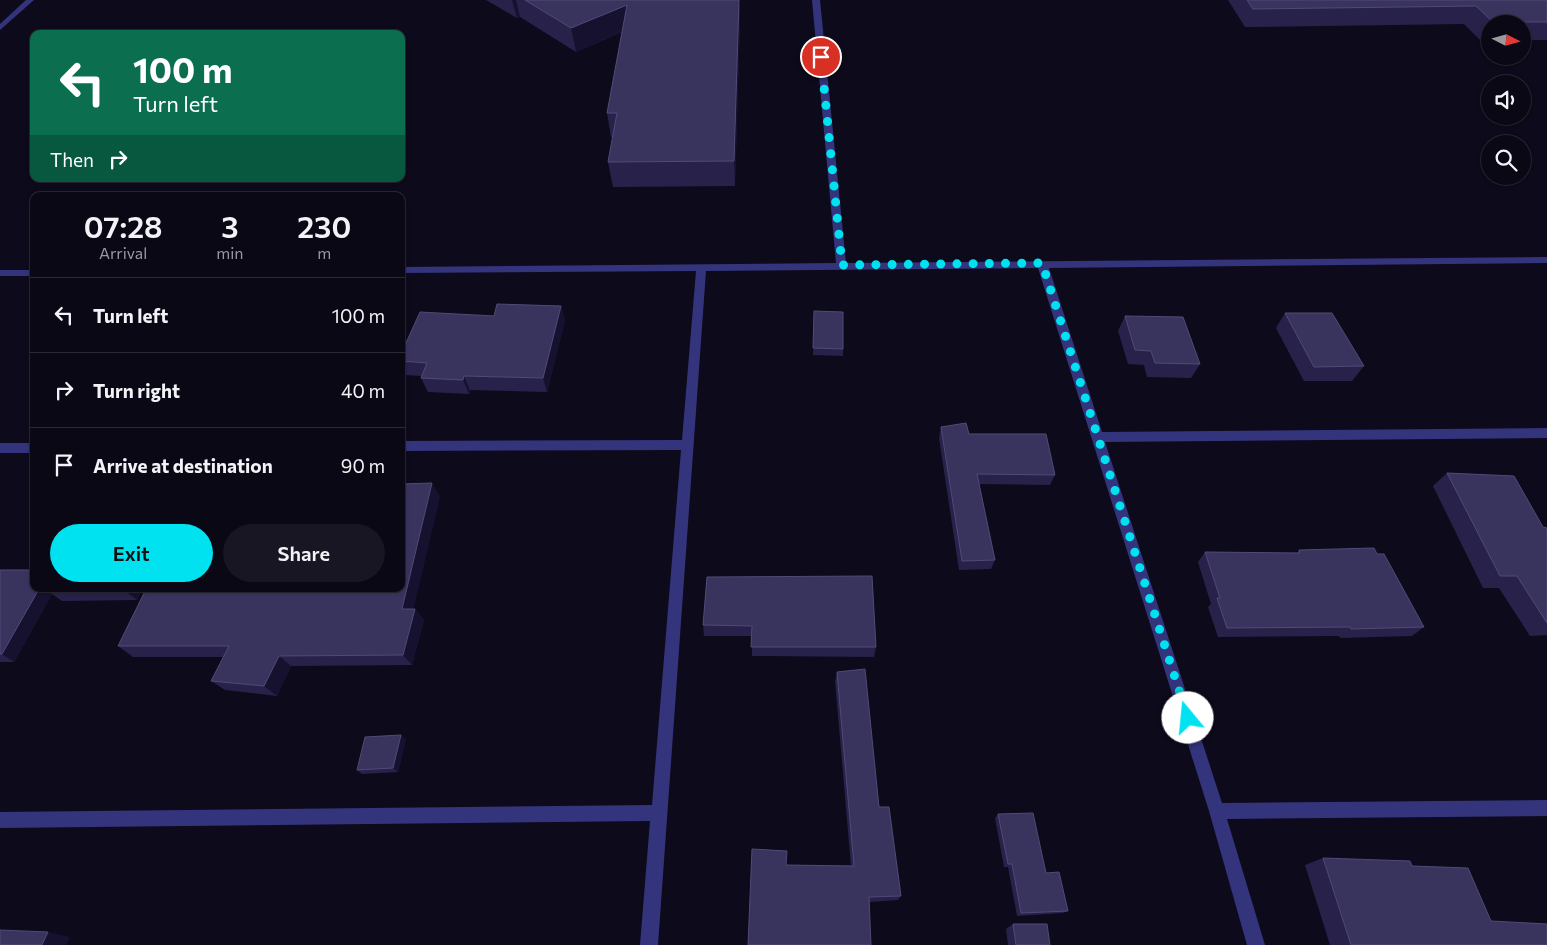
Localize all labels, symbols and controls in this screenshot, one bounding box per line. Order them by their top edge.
north arrow [1481,15,1531,65]
map controls [1481,15,1531,185]
pin [800,36,842,78]
icon: arrive [807,43,835,71]
text: 100 m [133,47,233,90]
icon: left [50,50,115,115]
button: sound [1481,75,1531,125]
text: Turn left [133,90,218,117]
button: search [1481,135,1531,185]
icon: right [104,145,132,173]
text: Then [50,148,94,171]
text: 07:28 [84,207,162,244]
text: 3 [221,207,238,244]
text: 230 [297,207,351,244]
text: Arrival [99,243,147,262]
text: min [216,243,243,262]
text: m [317,243,331,262]
icon: left [50,301,78,329]
text: Turn left [93,304,168,327]
text: 100 m [332,304,385,327]
icon: right [50,376,78,404]
text: Turn right [93,379,180,402]
text: 40 m [341,379,385,402]
icon: arrive [50,451,78,479]
text: Arrive at destination [93,454,273,477]
text: 90 m [341,454,385,477]
button: Exit [50,524,213,582]
button: Share [223,524,385,582]
position arrow [1161,691,1213,743]

